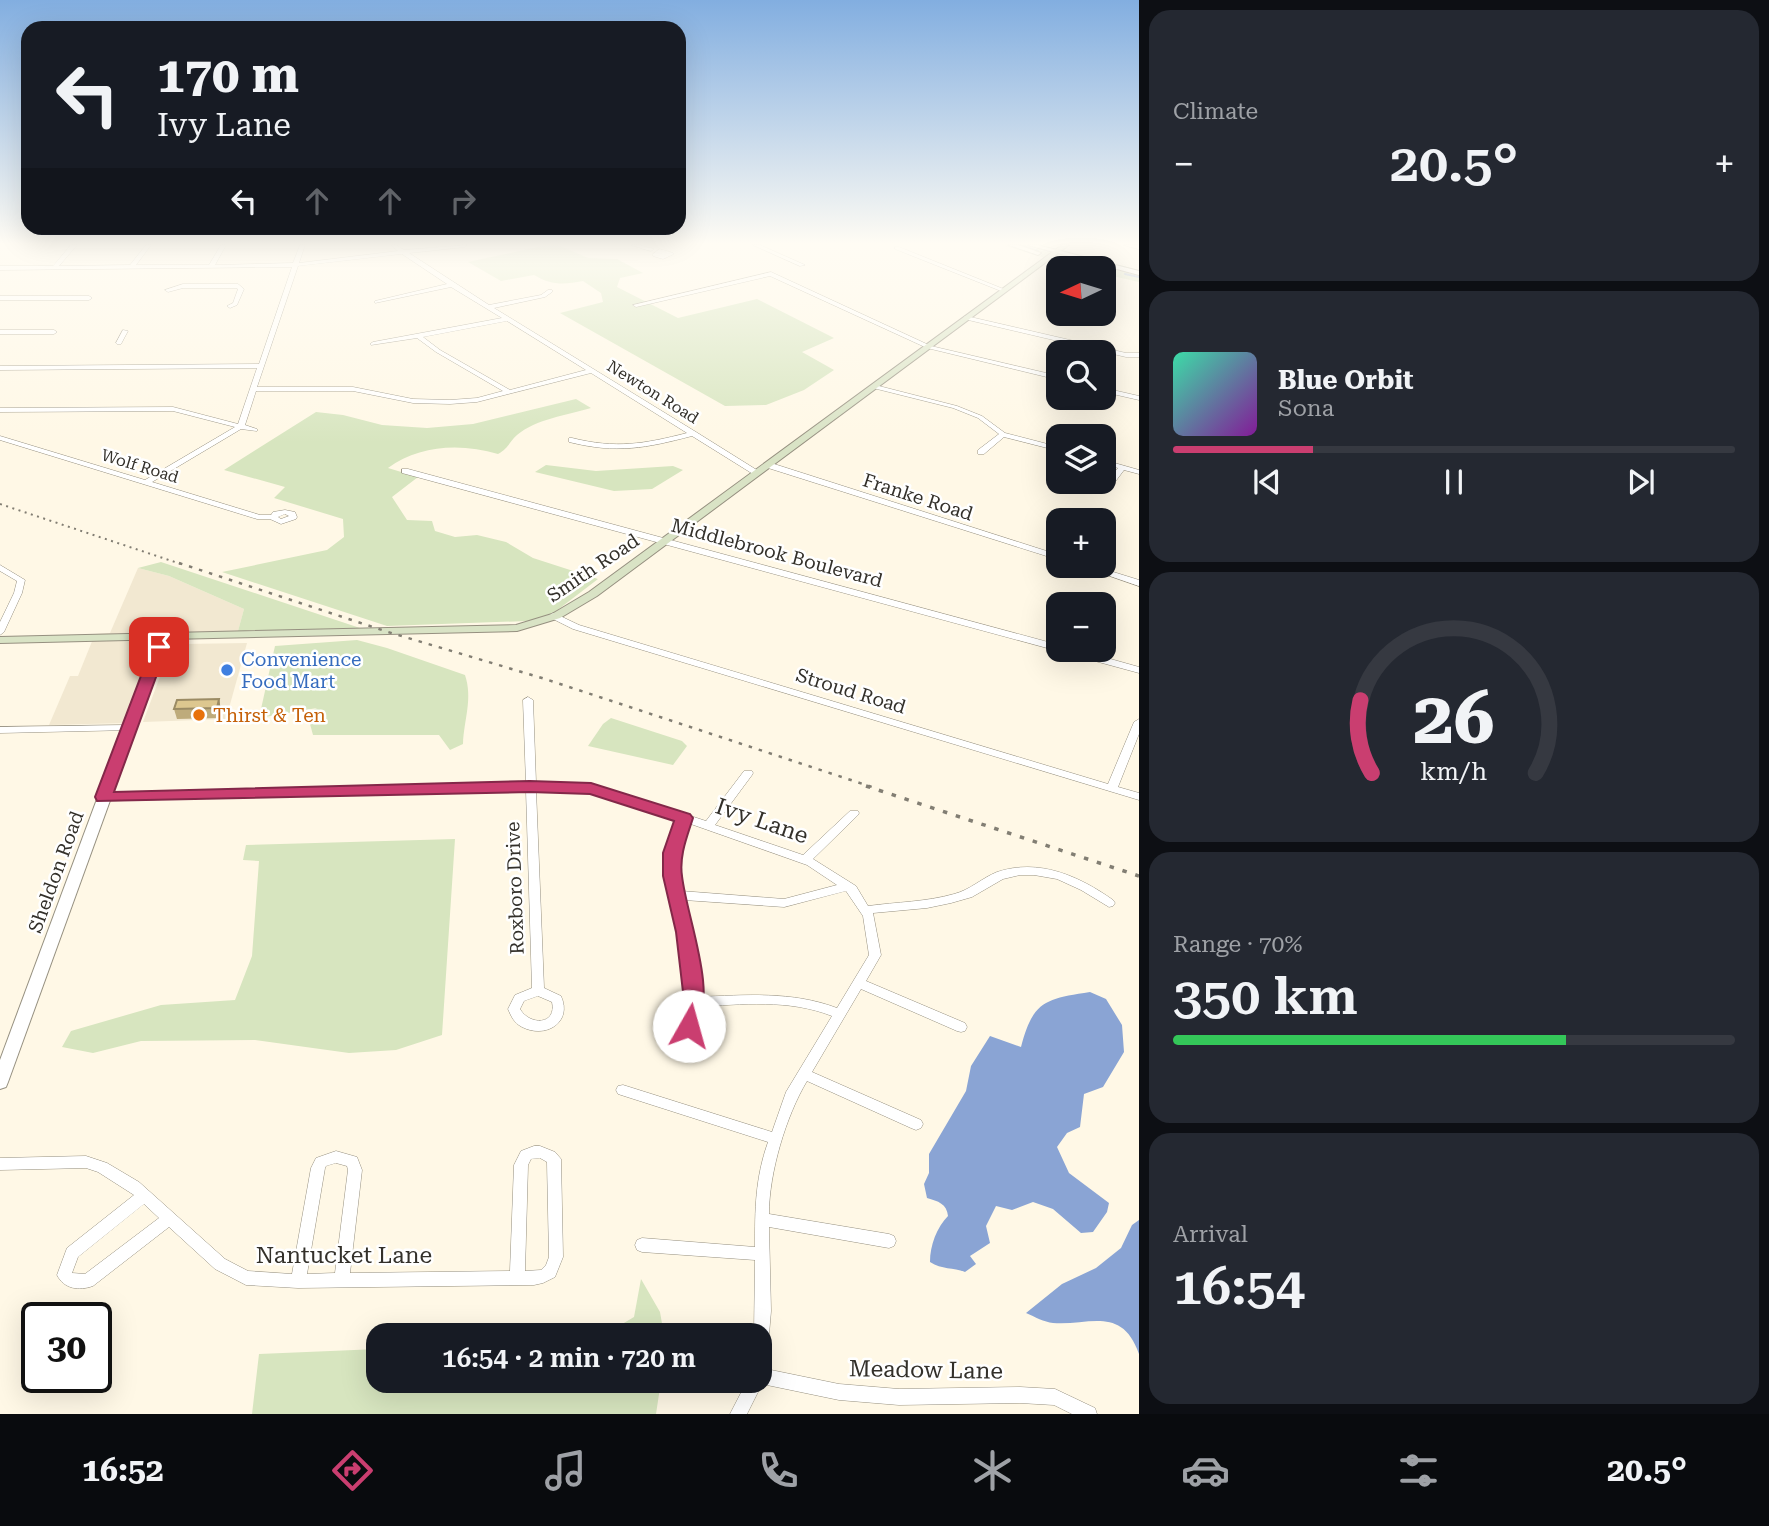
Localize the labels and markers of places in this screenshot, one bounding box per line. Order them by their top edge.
pin [129,617,189,677]
place label: Convenience Food Mart [241,648,362,693]
marker: Convenience Food Mart [219,662,235,678]
place label: Thirst & Ten [213,704,326,727]
marker: Thirst & Ten [191,707,207,723]

